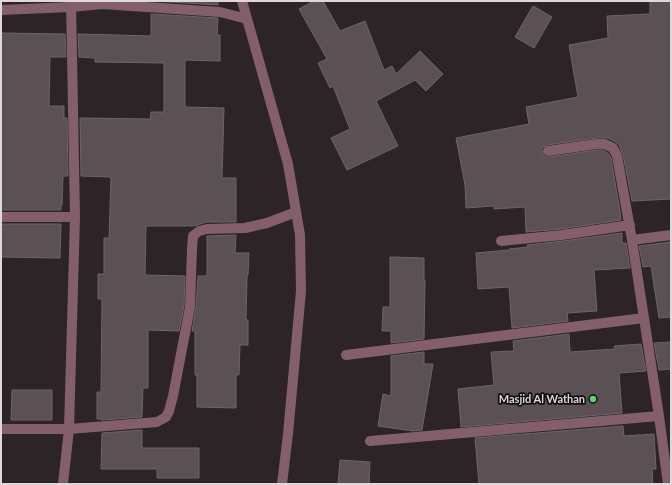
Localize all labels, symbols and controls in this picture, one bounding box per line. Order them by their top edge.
place label: Masjid Al Wathan [499,392,585,405]
marker: Masjid Al Wathan [588,394,598,404]

